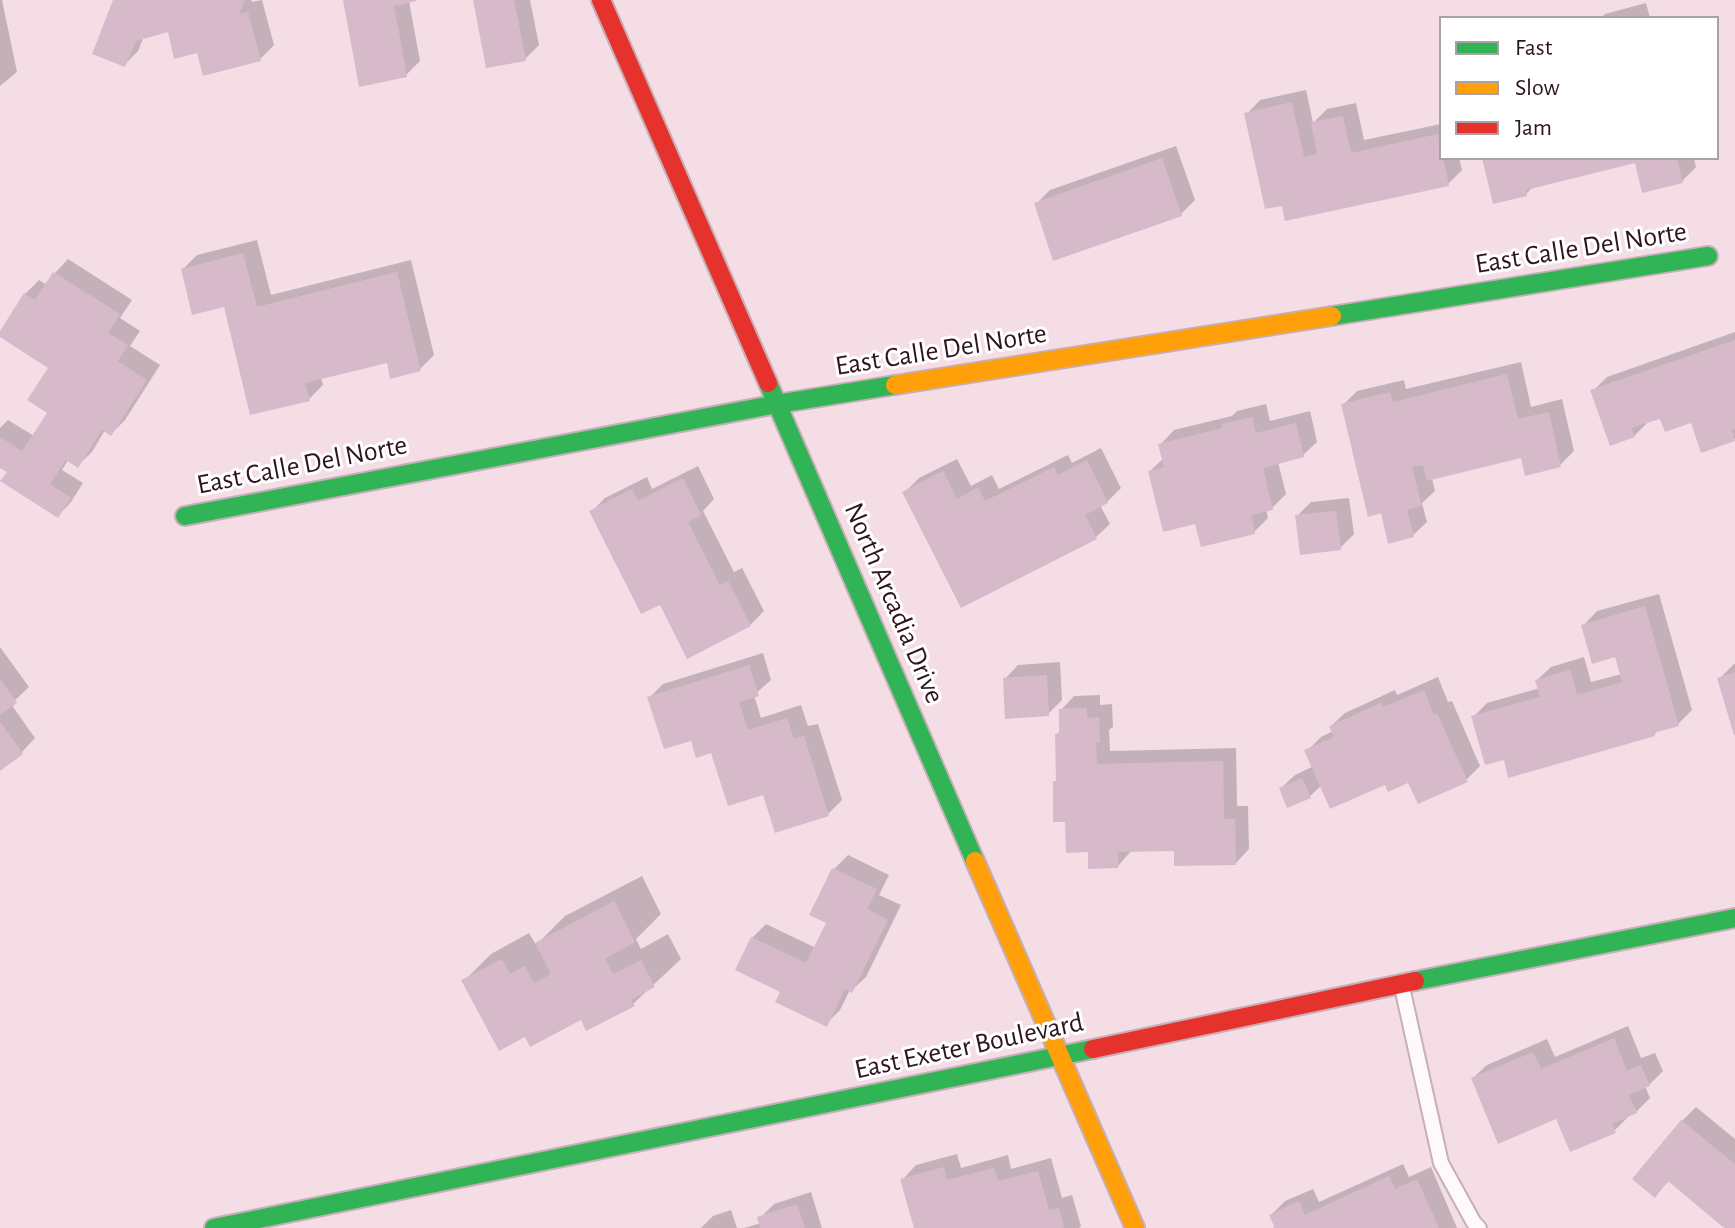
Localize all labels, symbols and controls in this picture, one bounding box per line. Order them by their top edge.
legend [1439,16,1719,160]
text: Fast [1515,36,1552,60]
text: Slow [1515,76,1560,100]
text: Jam [1515,116,1552,140]
street label: East Calle Del Norte [1473,215,1689,281]
street label: East Calle Del Norte [833,317,1049,383]
street label: East Calle Del Norte [194,428,410,502]
street label: North Arcadia Drive [837,498,951,708]
street label: East Exeter Boulevard [851,1005,1087,1087]

